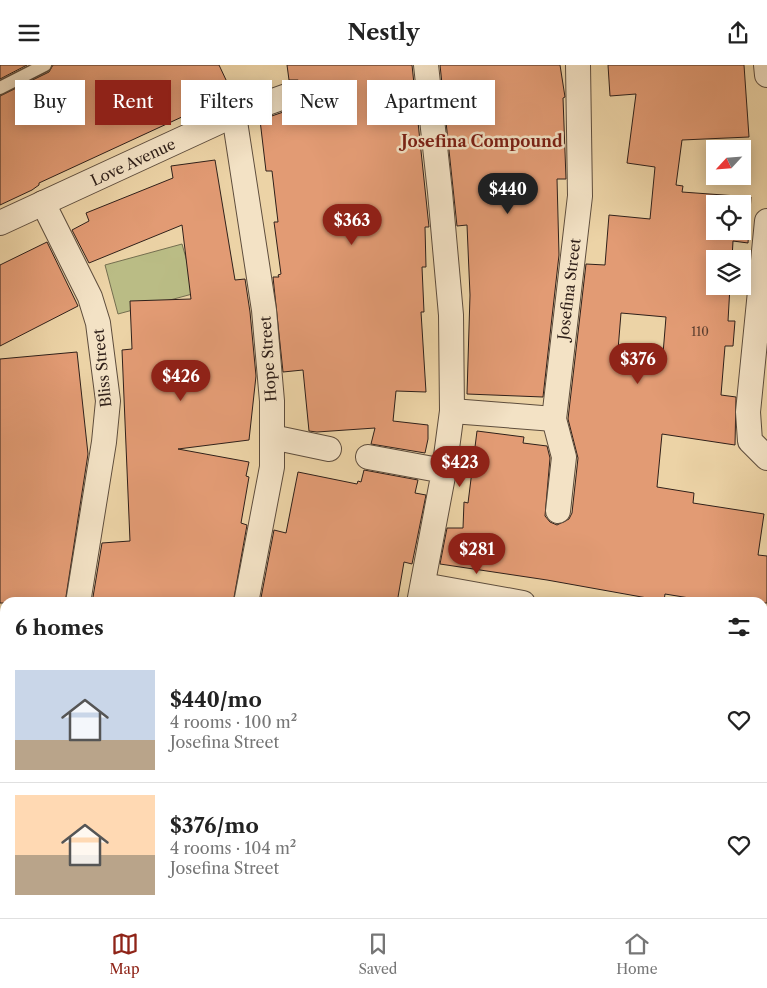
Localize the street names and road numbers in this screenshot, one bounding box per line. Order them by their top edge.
street label: Love Avenue [88,134,178,190]
street label: Josefina Street [553,236,585,343]
street label: Hope Street [255,315,280,402]
street label: Bliss Street [88,327,116,408]

